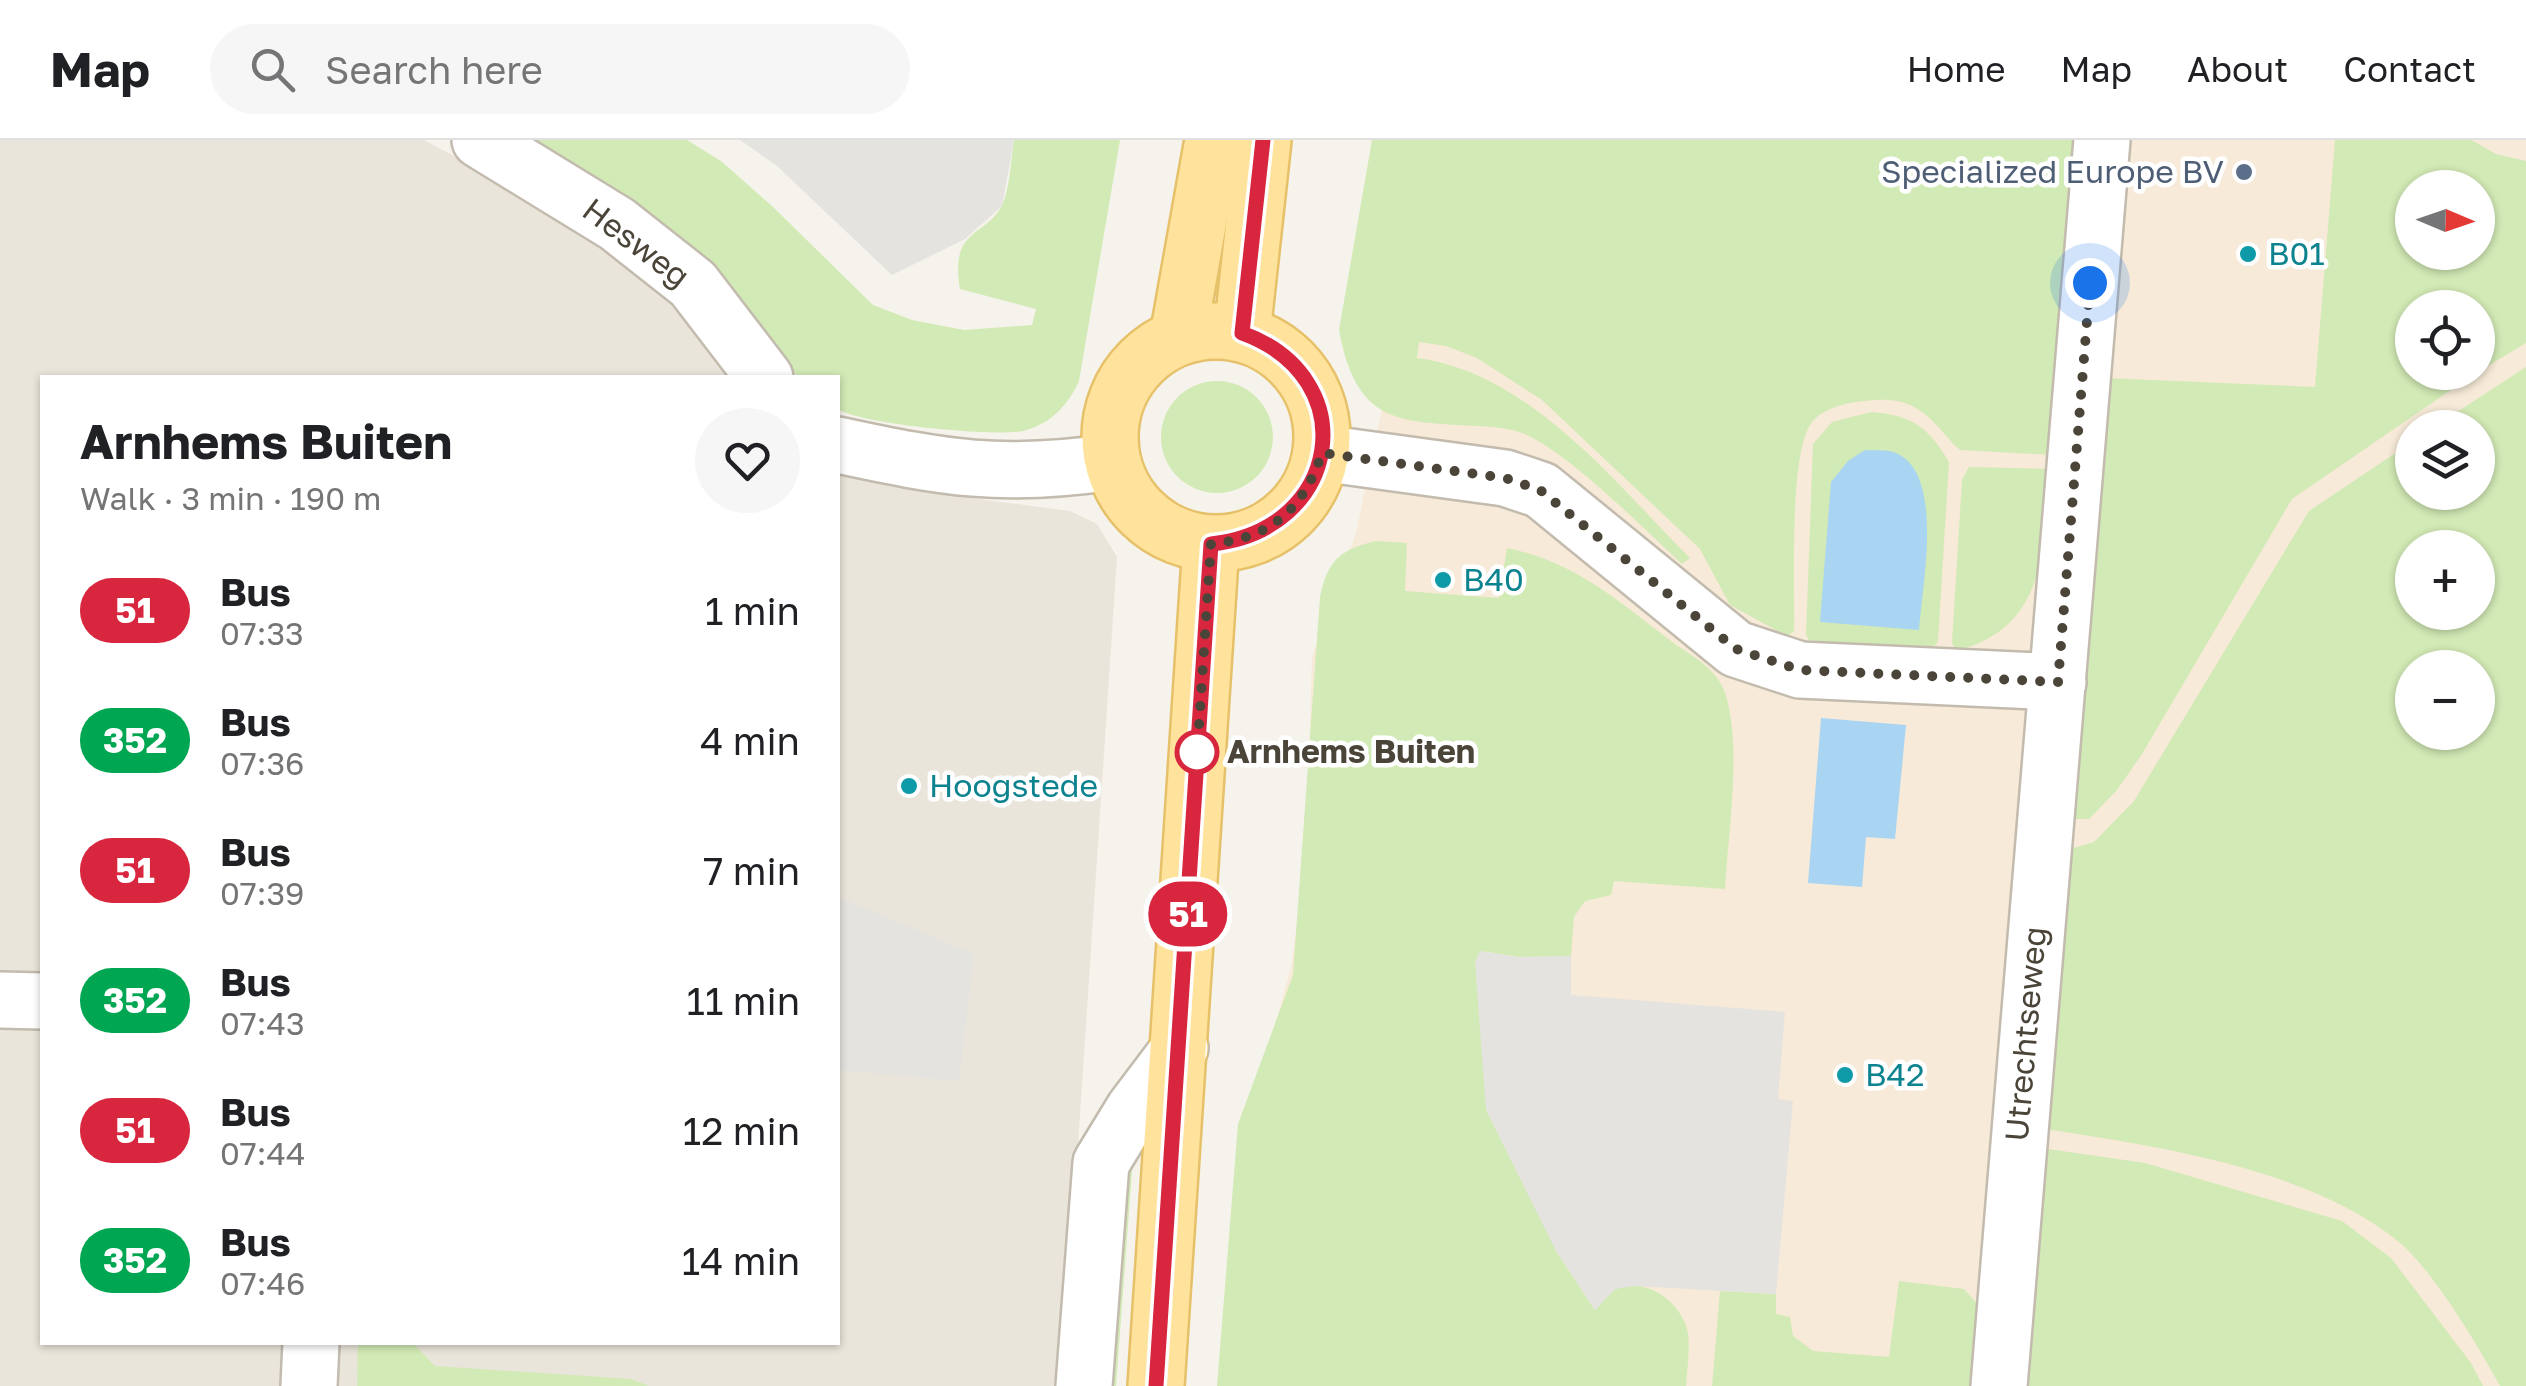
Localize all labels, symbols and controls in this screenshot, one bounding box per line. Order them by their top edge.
search box [210,24,910,114]
text: Map [50,40,150,98]
icon: search [245,42,300,97]
text: Search here [325,47,543,92]
text: Home [1907,48,2006,90]
text: Map [2061,48,2132,90]
text: About [2187,48,2288,90]
text: Contact [2343,48,2476,90]
place label: Specialized Europe BV [1881,152,2224,190]
marker: Specialized Europe BV [2233,161,2255,183]
north arrow [2395,170,2495,270]
map controls [2395,170,2495,750]
street label: Hesweg [576,190,697,295]
place label: B01 [2268,234,2325,272]
marker: B01 [2237,243,2259,265]
your location [2065,258,2115,308]
button: locate [2395,290,2495,390]
button: heart [695,408,800,513]
button: layers [2395,410,2495,510]
text: Arnhems Buiten [80,412,452,470]
text: Walk · 3 min · 190 m [80,479,381,517]
button: + [2395,530,2495,630]
place label: B40 [1463,560,1524,598]
text: Bus [220,569,291,614]
marker: B40 [1432,569,1454,591]
text: 1 min [705,588,800,633]
text: 51 [115,589,155,631]
text: 07:33 [220,614,304,652]
button: − [2395,650,2495,750]
text: Bus [220,699,291,744]
text: 4 min [700,718,800,763]
text: 352 [103,719,167,761]
marker: Arnhems Buiten [1176,731,1218,773]
place label: Arnhems Buiten [1227,732,1475,770]
text: 07:36 [220,744,304,782]
place label: Hoogstede [929,766,1098,804]
marker: Hoogstede [898,775,920,797]
text: Bus [220,829,291,874]
text: 7 min [703,848,800,893]
text: 51 [115,849,155,891]
text: 07:39 [220,874,304,912]
line badge: 51 [1143,882,1233,946]
text: 51 [1168,893,1208,935]
street label: Utrechtseweg [1997,925,2053,1143]
text: Bus [220,959,291,1004]
text: 11 min [686,978,800,1023]
text: 352 [103,979,167,1021]
text: 07:43 [220,1004,305,1042]
place label: B42 [1865,1055,1925,1093]
marker: B42 [1834,1064,1856,1086]
text: Bus [220,1089,291,1134]
text: 12 min [683,1108,800,1153]
text: 51 [115,1109,155,1151]
text: 07:44 [220,1134,305,1172]
text: Bus [220,1219,291,1264]
text: 14 min [682,1238,800,1283]
text: 352 [103,1239,167,1281]
text: 07:46 [220,1264,305,1302]

